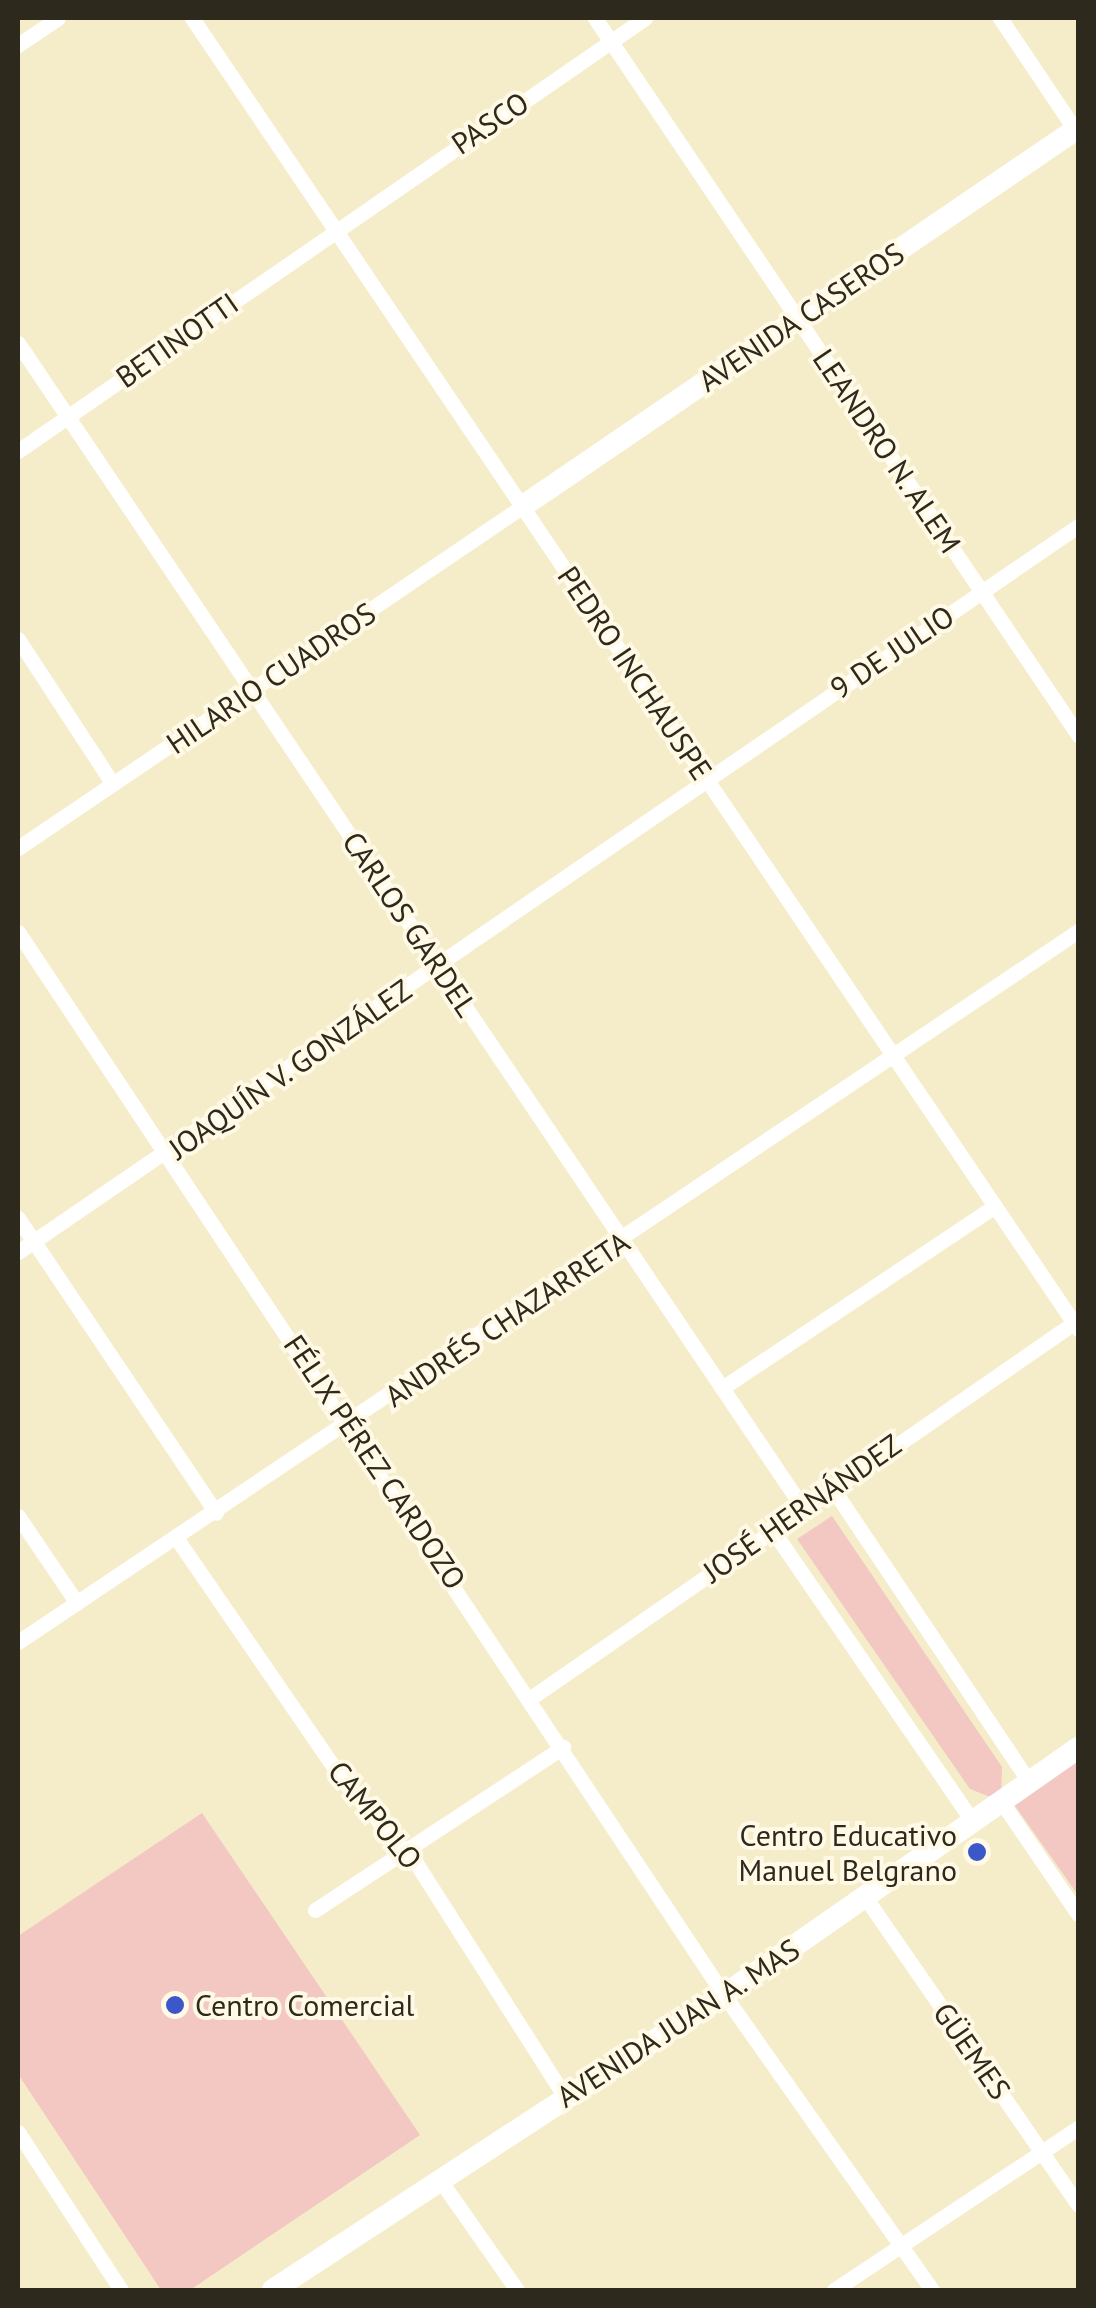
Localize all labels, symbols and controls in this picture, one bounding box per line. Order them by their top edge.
street label: PASCO [445,84,535,162]
street label: AVENIDA CASEROS [691,235,911,399]
street label: BETINOTTI [109,285,245,395]
street label: LEANDRO N. ALEM [805,341,969,561]
street label: PEDRO INCHAUSPE [550,559,720,787]
street label: HILARIO CUADROS [160,595,382,761]
street label: 9 DE JULIO [823,598,961,706]
street label: CARLOS GARDEL [335,825,485,1023]
street label: JOAQUÍN V. GONZÁLEZ [160,971,420,1167]
street label: ANDRÉS CHAZARRETA [378,1224,636,1414]
street label: FÉLIX PÉREZ CARDOZO [276,1327,474,1597]
street label: JOSÉ HERNÁNDEZ [696,1426,908,1590]
street label: CAMPOLO [321,1754,429,1876]
place label: Centro Educativo Manuel Belgrano [739,1817,957,1888]
marker: Centro Educativo Manuel Belgrano [966,1841,988,1863]
street label: AVENIDA JUAN A. MAS [548,1930,808,2116]
place label: Centro Comercial [195,1987,414,2023]
marker: Centro Comercial [164,1994,186,2016]
street label: GÜEMES [926,1996,1018,2106]

